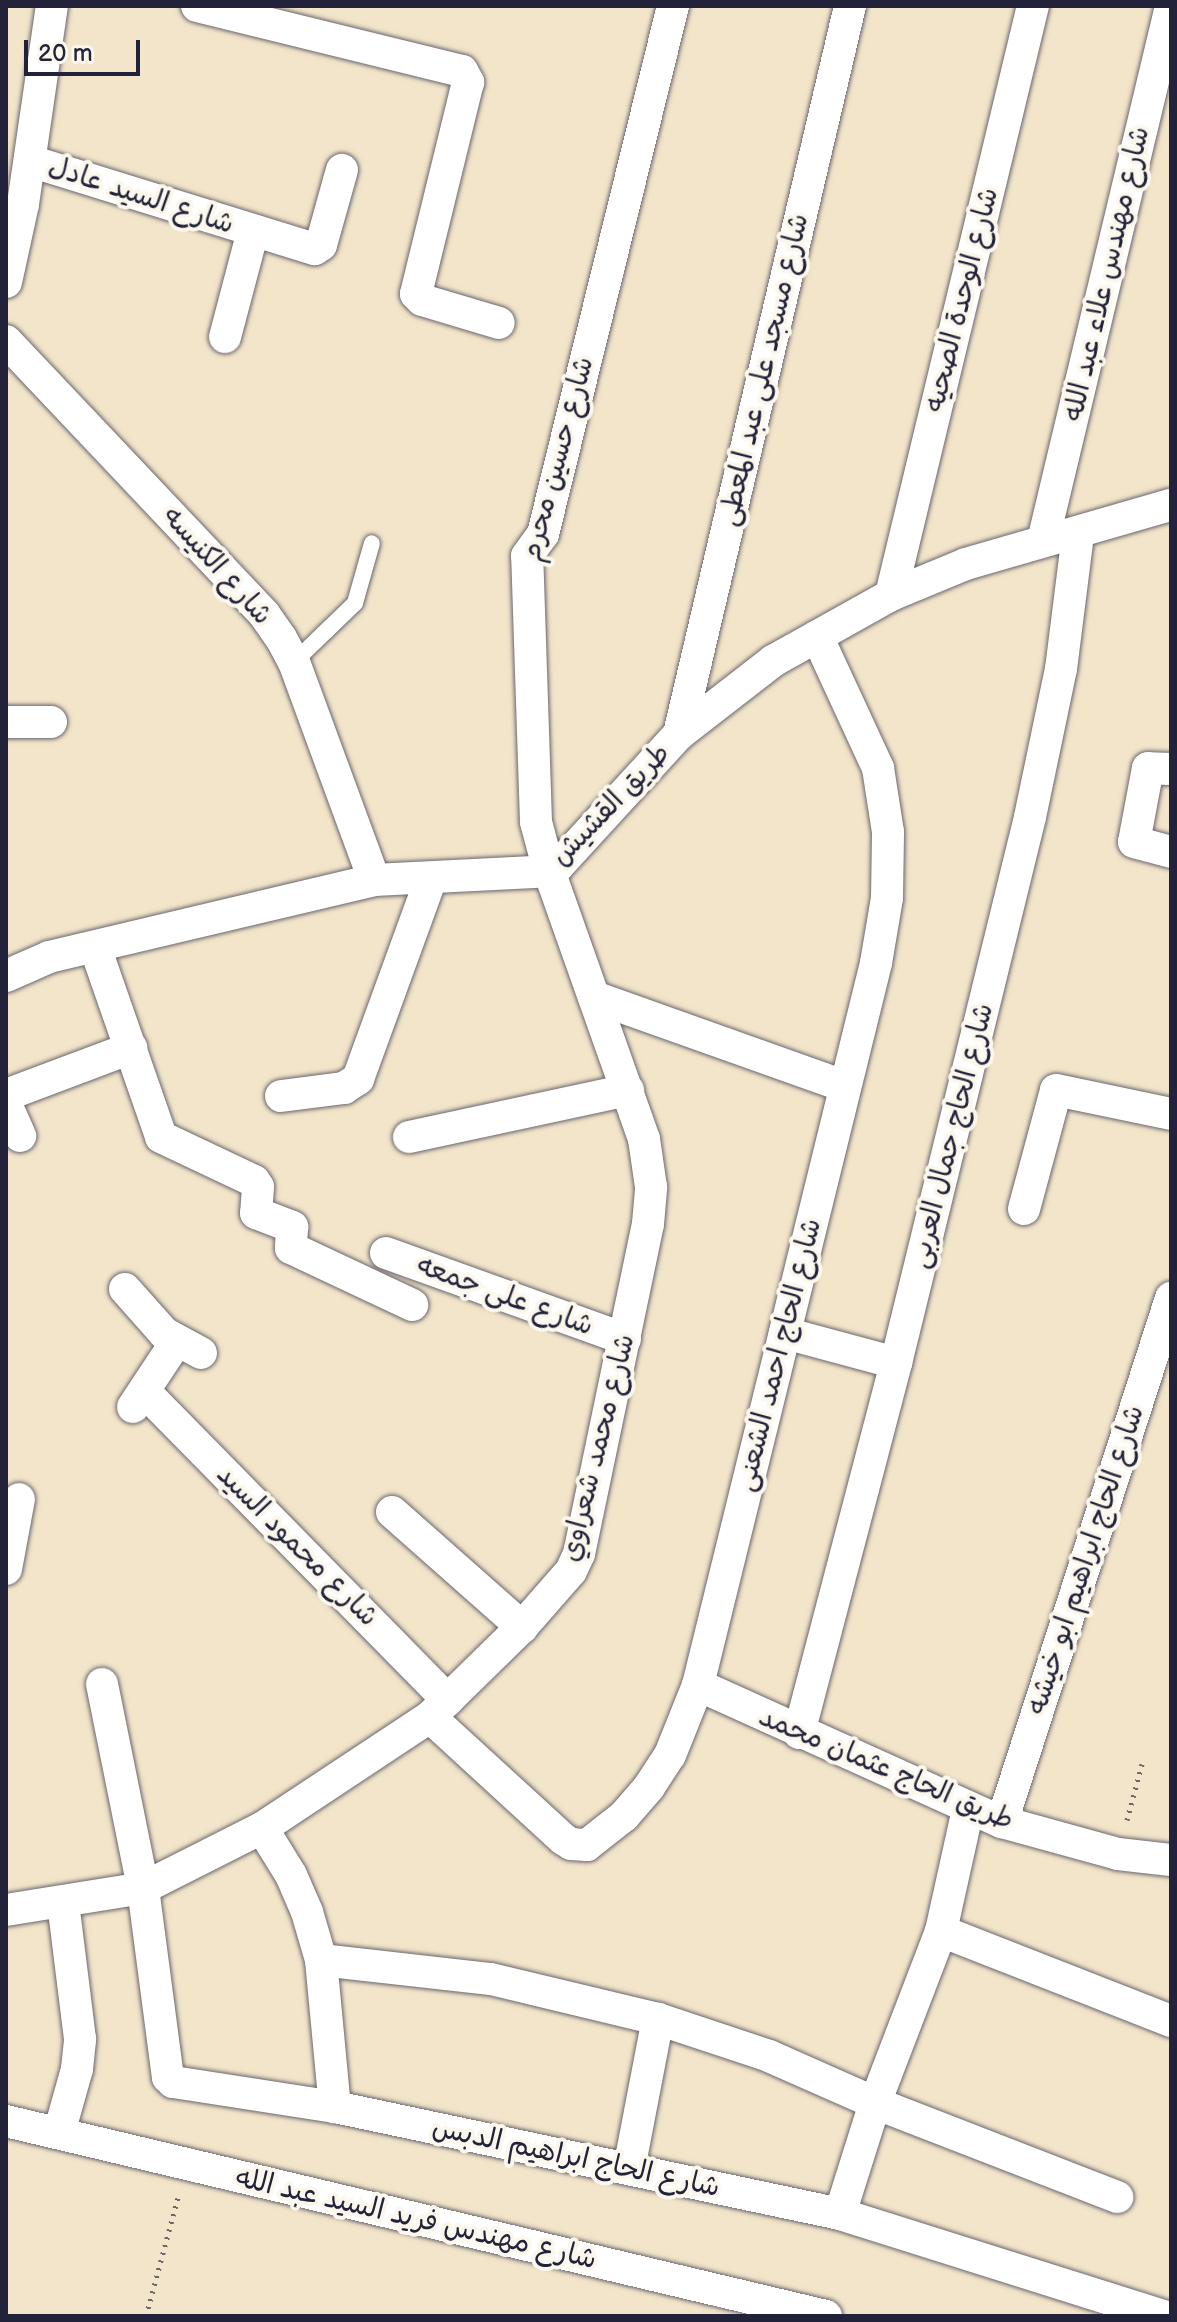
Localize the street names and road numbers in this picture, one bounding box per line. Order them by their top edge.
street label: شارع مهندس علاء عبد الله [1057,123,1157,425]
street label: شارع السيد عادل [44,150,238,242]
street label: شارع الوحدة الصحيه [918,184,1006,416]
street label: شارع مسجد على عبد المعطى [712,211,816,529]
street label: شارع حسين محرم [515,353,601,565]
street label: شارع الكنيسه [155,500,279,632]
street label: طريق القشيش [544,737,678,873]
street label: شارع الحاج جمال العربى [903,1000,1001,1272]
street label: شارع الحاج احمد الشعنى [729,1215,829,1495]
street label: شارع على جمعه [412,1249,598,1343]
street label: شارع محمد شعراوي [554,1331,642,1565]
street label: شارع الحاج ابراهيم ابو خيشه [1020,1401,1152,1719]
street label: شارع محمود السيد [209,1458,385,1634]
street label: طريق الحاج عثمان محمد [754,1700,1018,1838]
street label: شارع الحاج ابراهيم الدبس [429,2111,723,2205]
street label: شارع مهندس فريد السيد عبد الله [232,2161,600,2277]

